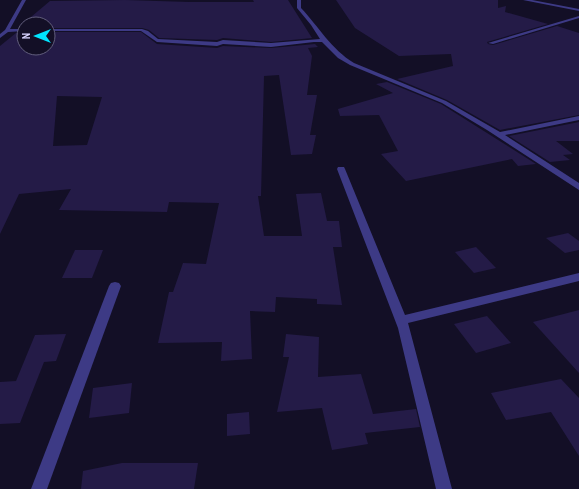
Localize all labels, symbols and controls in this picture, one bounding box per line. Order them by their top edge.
north arrow [16,16,56,56]
text: N [19,33,33,39]

